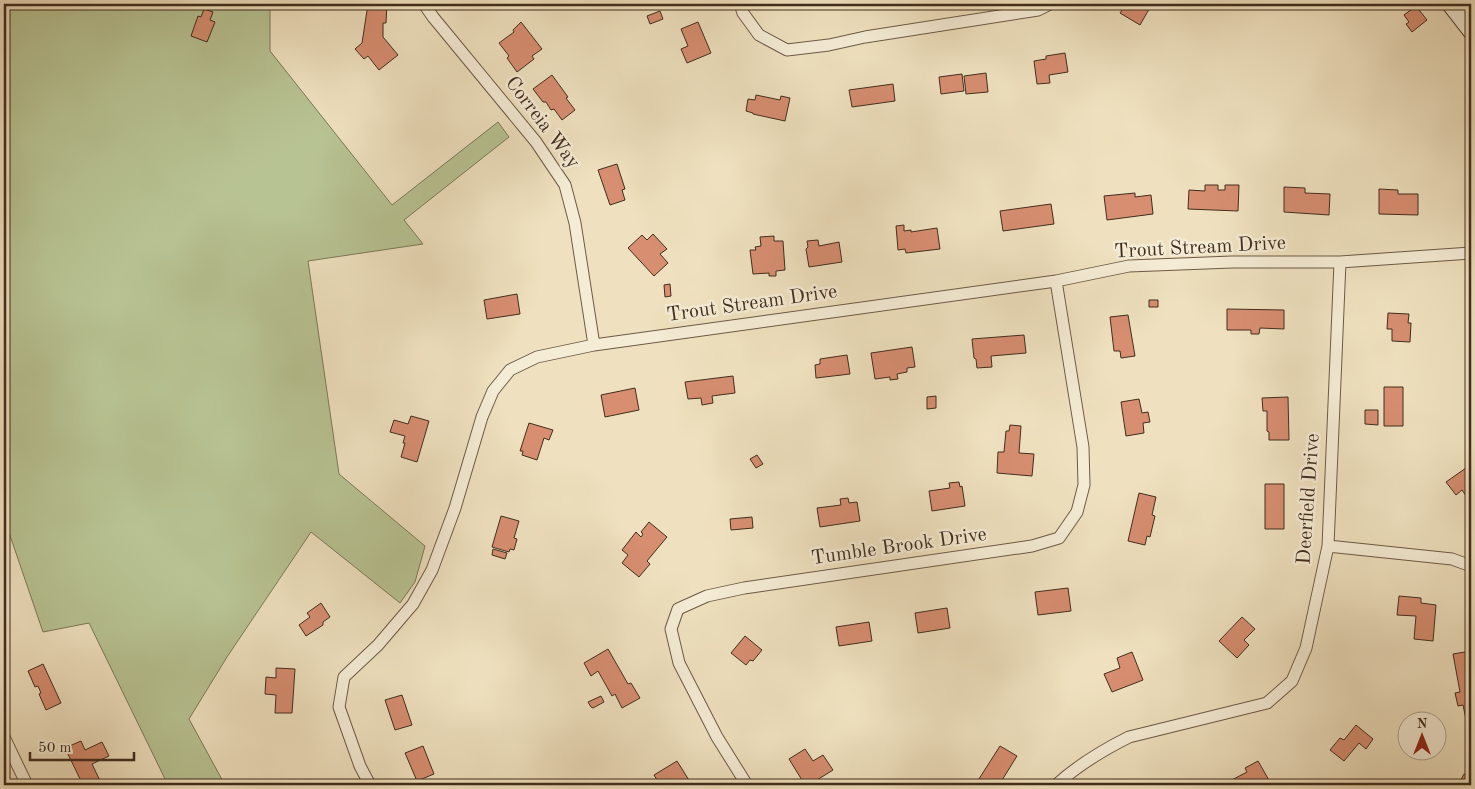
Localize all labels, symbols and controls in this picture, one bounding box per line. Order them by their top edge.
street label: Correia Way [501,73,583,173]
street label: Trout Stream Drive [1114,234,1286,262]
street label: Trout Stream Drive [665,282,839,326]
street label: Deerfield Drive [1294,433,1324,565]
street label: Tumble Brook Drive [810,525,988,569]
north arrow [1398,712,1448,762]
text: N [1417,717,1428,731]
scale bar [30,729,134,761]
text: 50 m [38,741,72,756]

